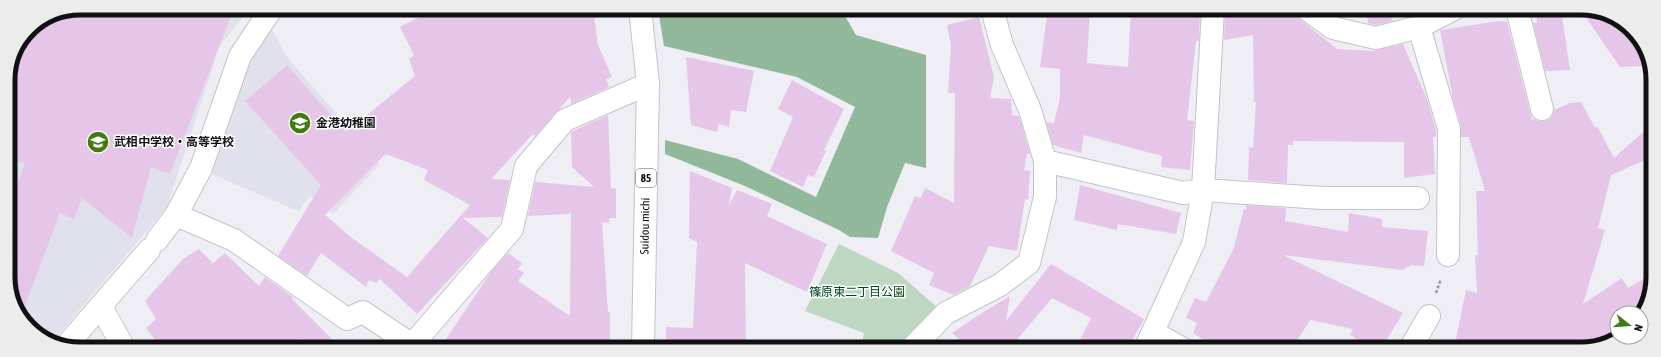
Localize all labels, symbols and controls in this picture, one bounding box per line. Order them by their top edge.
school or university icon: 金港幼稚園 [287,110,313,136]
place label: 金港幼稚園 [316,116,376,130]
school or university icon: 武相中学校・高等学校 [85,129,111,155]
place label: 武相中学校・高等学校 [114,135,234,149]
road number: 85 [636,169,656,187]
street label: Suidou michi [638,197,652,255]
park label: 篠原東二丁目公園 [809,285,905,299]
north arrow [1609,305,1649,345]
text: N [1632,323,1645,333]

